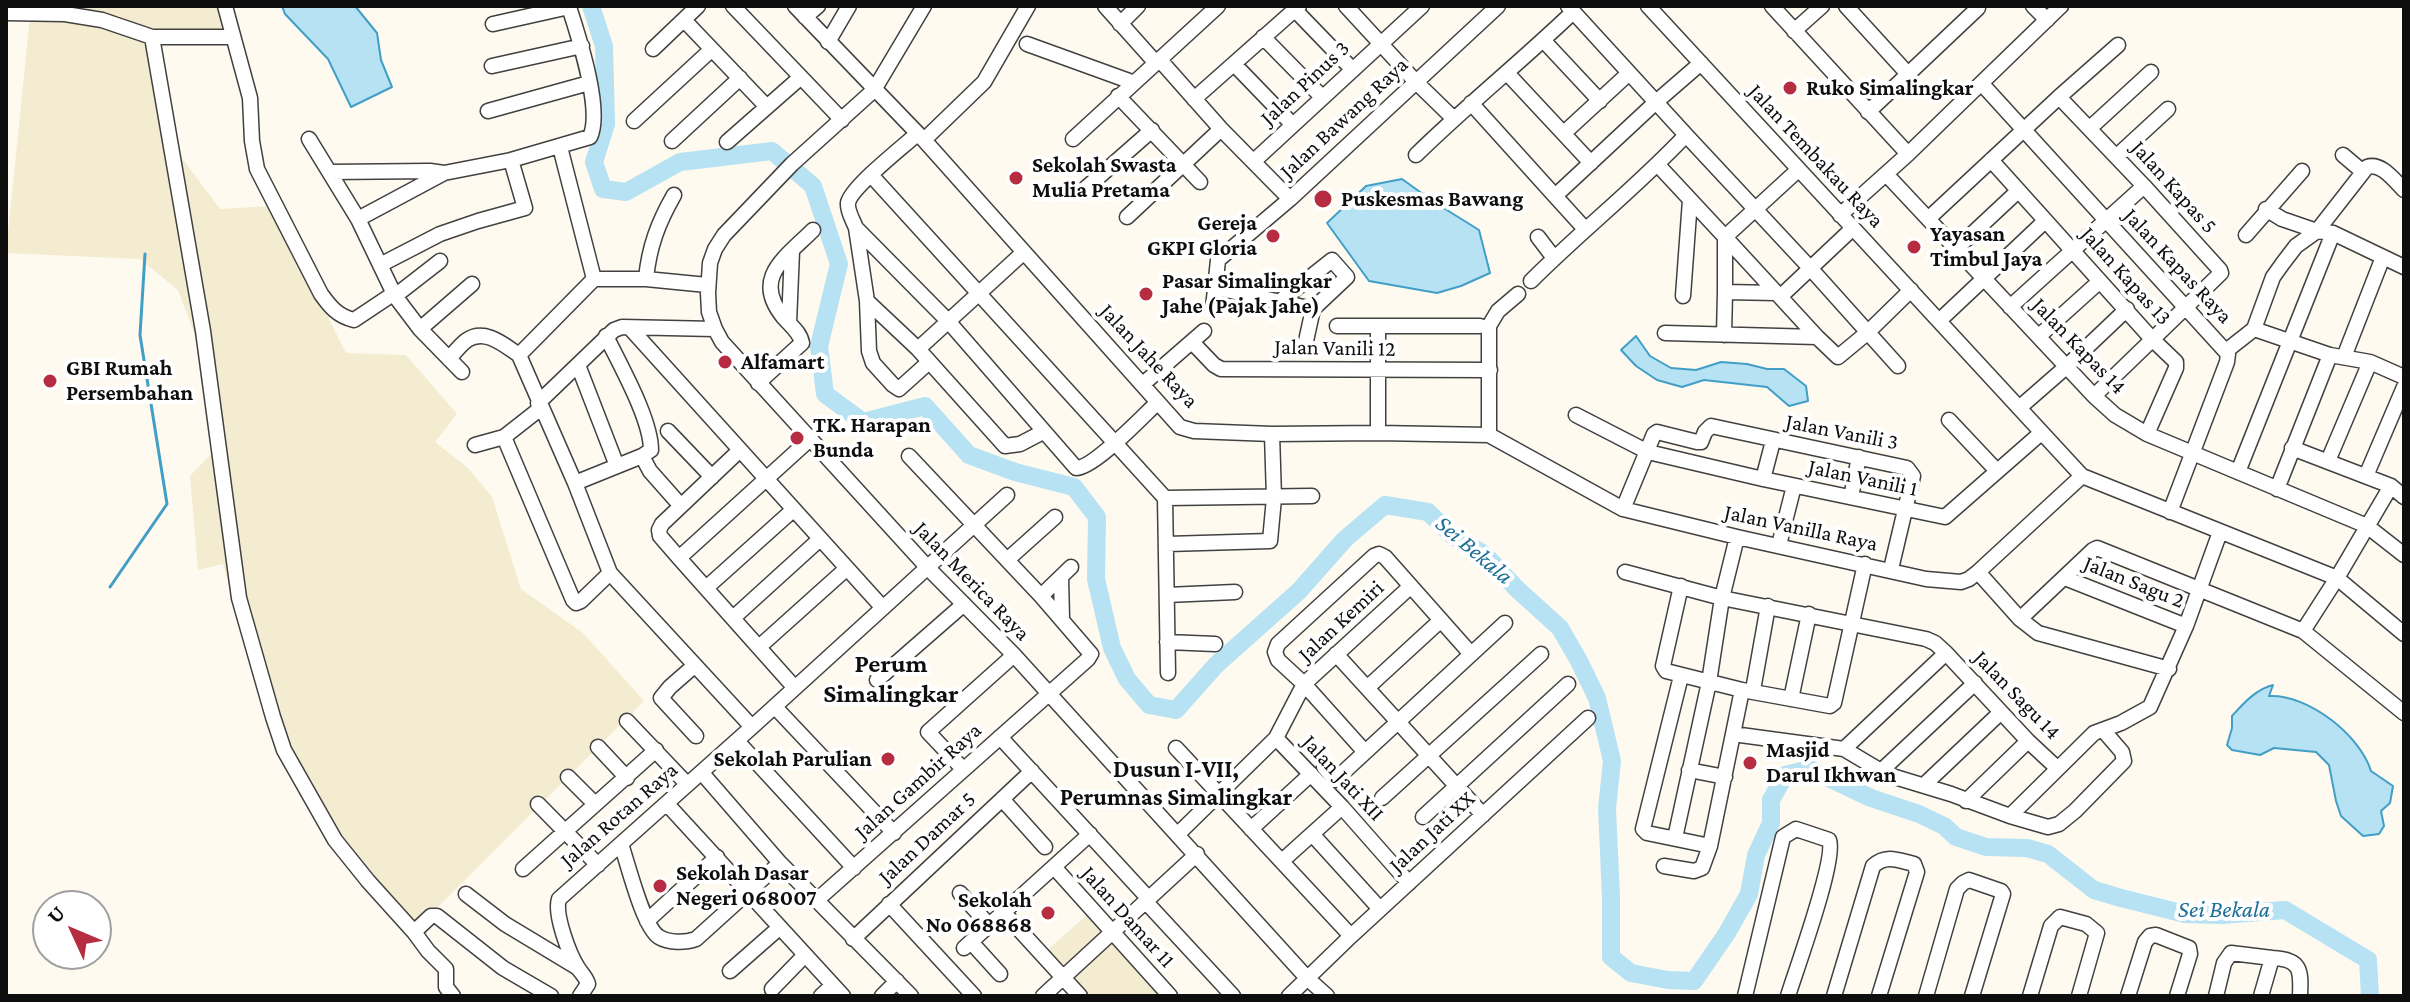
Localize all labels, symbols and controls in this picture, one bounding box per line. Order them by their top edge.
street label: Jalan Pinus 3 [1255,35,1355,131]
street label: Jalan Bawang Raya [1274,52,1414,184]
place label: Ruko Simalingkar [1806,75,1974,101]
street label: Jalan Tembakau Raya [1743,79,1889,233]
marker: Ruko Simalingkar [1781,79,1799,97]
street label: Jalan Kapas 5 [2125,135,2223,239]
place label: Sekolah Swasta Mulia Pretama [1032,152,1176,204]
marker: Sekolah Swasta Mulia Pretama [1007,169,1025,187]
place label: Puskesmas Bawang [1341,186,1523,212]
marker: Puskesmas Bawang [1312,188,1334,210]
street label: Jalan Kapas Raya [2118,203,2238,329]
place label: Gereja GKPI Gloria [1147,210,1257,262]
place label: Yayasan Timbul Jaya [1930,221,2042,272]
street label: Jalan Kapas 13 [2075,221,2177,331]
marker: Gereja GKPI Gloria [1264,227,1282,245]
marker: Yayasan Timbul Jaya [1905,238,1923,256]
place label: Pasar Simalingkar Jahe (Pajak Jahe) [1162,268,1332,320]
marker: Pasar Simalingkar Jahe (Pajak Jahe) [1137,285,1155,303]
street label: Jalan Kapas 14 [2026,292,2132,400]
street label: Jalan Jahe Raya [1094,298,1204,414]
street label: Jalan Vanili 12 [1274,334,1396,362]
place label: Alfamart [741,349,824,375]
marker: Alfamart [716,353,734,371]
place label: GBI Rumah Persembahan [66,355,193,406]
marker: GBI Rumah Persembahan [41,372,59,390]
street label: Jalan Vanili 3 [1784,408,1900,456]
place label: TK. Harapan Bunda [813,412,931,464]
marker: TK. Harapan Bunda [788,429,806,447]
street label: Jalan Vanili 1 [1806,454,1920,502]
street label: Jalan Vanilla Raya [1722,499,1880,557]
water label: Sei Bekala [1429,509,1519,591]
street label: Jalan Merica Raya [908,516,1036,646]
street label: Jalan Sagu 2 [2080,550,2188,614]
street label: Jalan Kemiri [1293,575,1389,667]
street label: Jalan Sagu 14 [1968,645,2066,745]
district label: Perum Simalingkar [823,648,959,710]
street label: Jalan Gambir Raya [849,717,987,845]
street label: Jalan Jati XII [1296,729,1390,827]
place label: Masjid Darul Ikhwan [1766,737,1896,788]
place label: Sekolah Parulian [714,746,872,772]
marker: Sekolah Parulian [879,750,897,768]
marker: Masjid Darul Ikhwan [1741,754,1759,772]
district label: Dusun I-VII, Perumnas Simalingkar [1060,756,1292,812]
street label: Jalan Rotan Raya [555,757,683,873]
street label: Jalan Damar 5 [873,786,981,890]
street label: Jalan Jati XX [1384,786,1480,878]
place label: Sekolah Dasar Negeri 068007 [676,860,817,912]
street label: Jalan Damar 11 [1075,861,1181,973]
marker: Sekolah Dasar Negeri 068007 [651,877,669,895]
place label: Sekolah No 068868 [926,887,1032,938]
north arrow [32,890,112,970]
water label: Sei Bekala [2178,896,2270,924]
text: U [42,900,70,928]
marker: Sekolah No 068868 [1039,904,1057,922]

